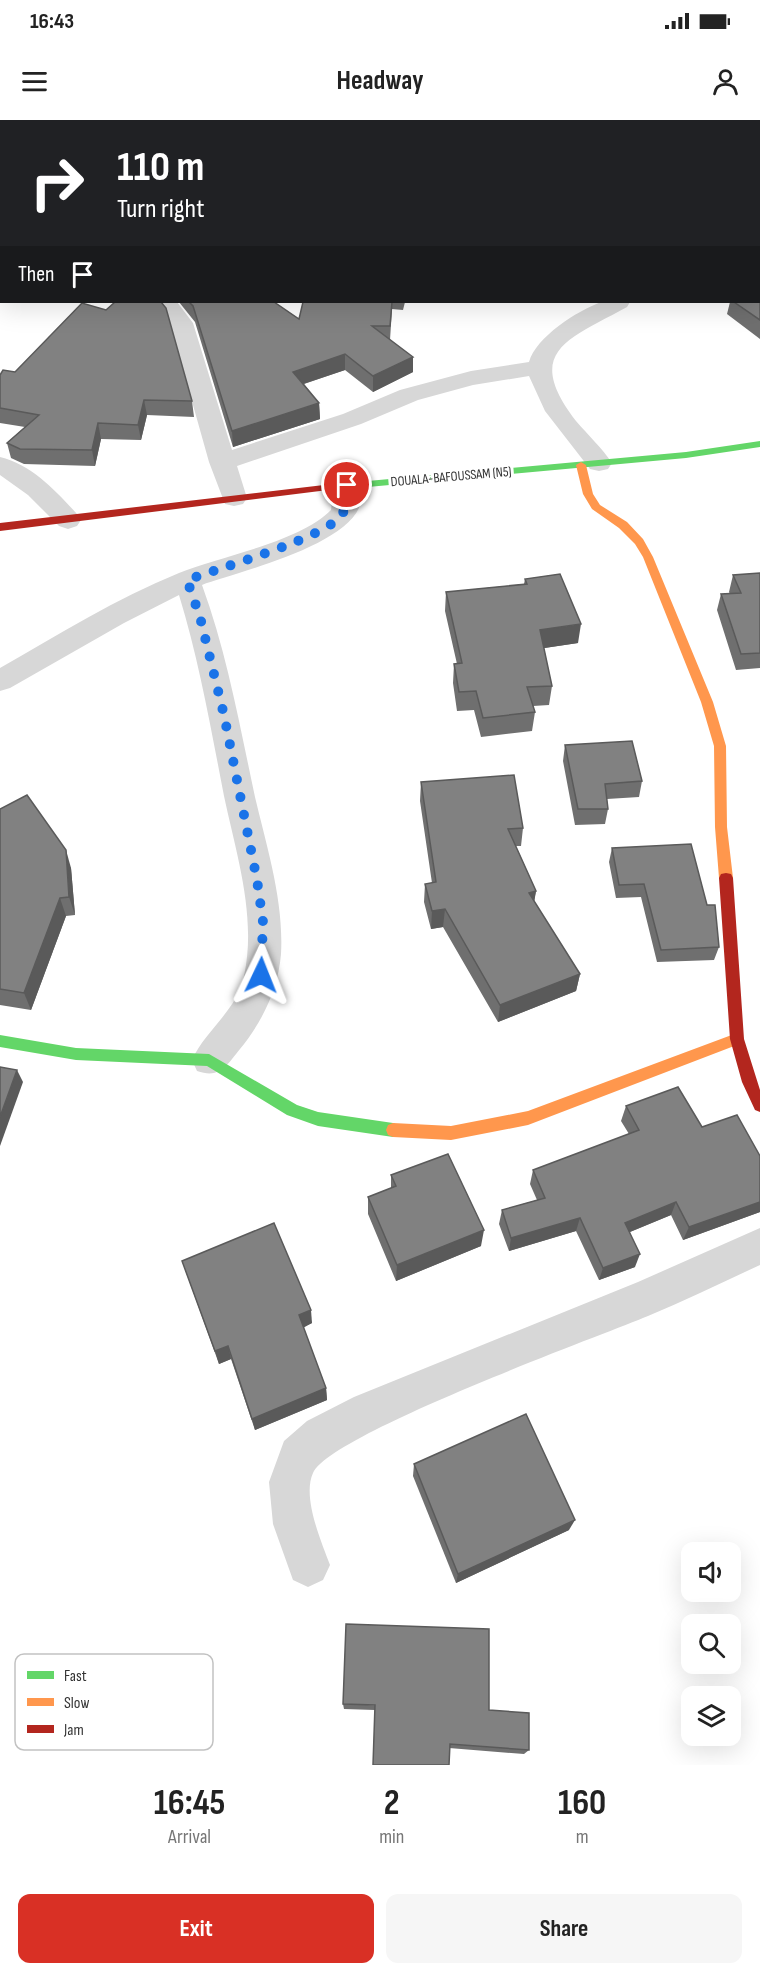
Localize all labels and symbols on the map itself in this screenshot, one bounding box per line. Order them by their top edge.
pin [321,459,372,510]
street label: DOUALA-BAFOUSSAM (N5) [390,463,512,490]
position arrow [229,943,293,1007]
legend [15,1654,213,1750]
text: Fast [64,1667,87,1686]
text: Slow [64,1694,89,1713]
text: Jam [63,1721,84,1740]

